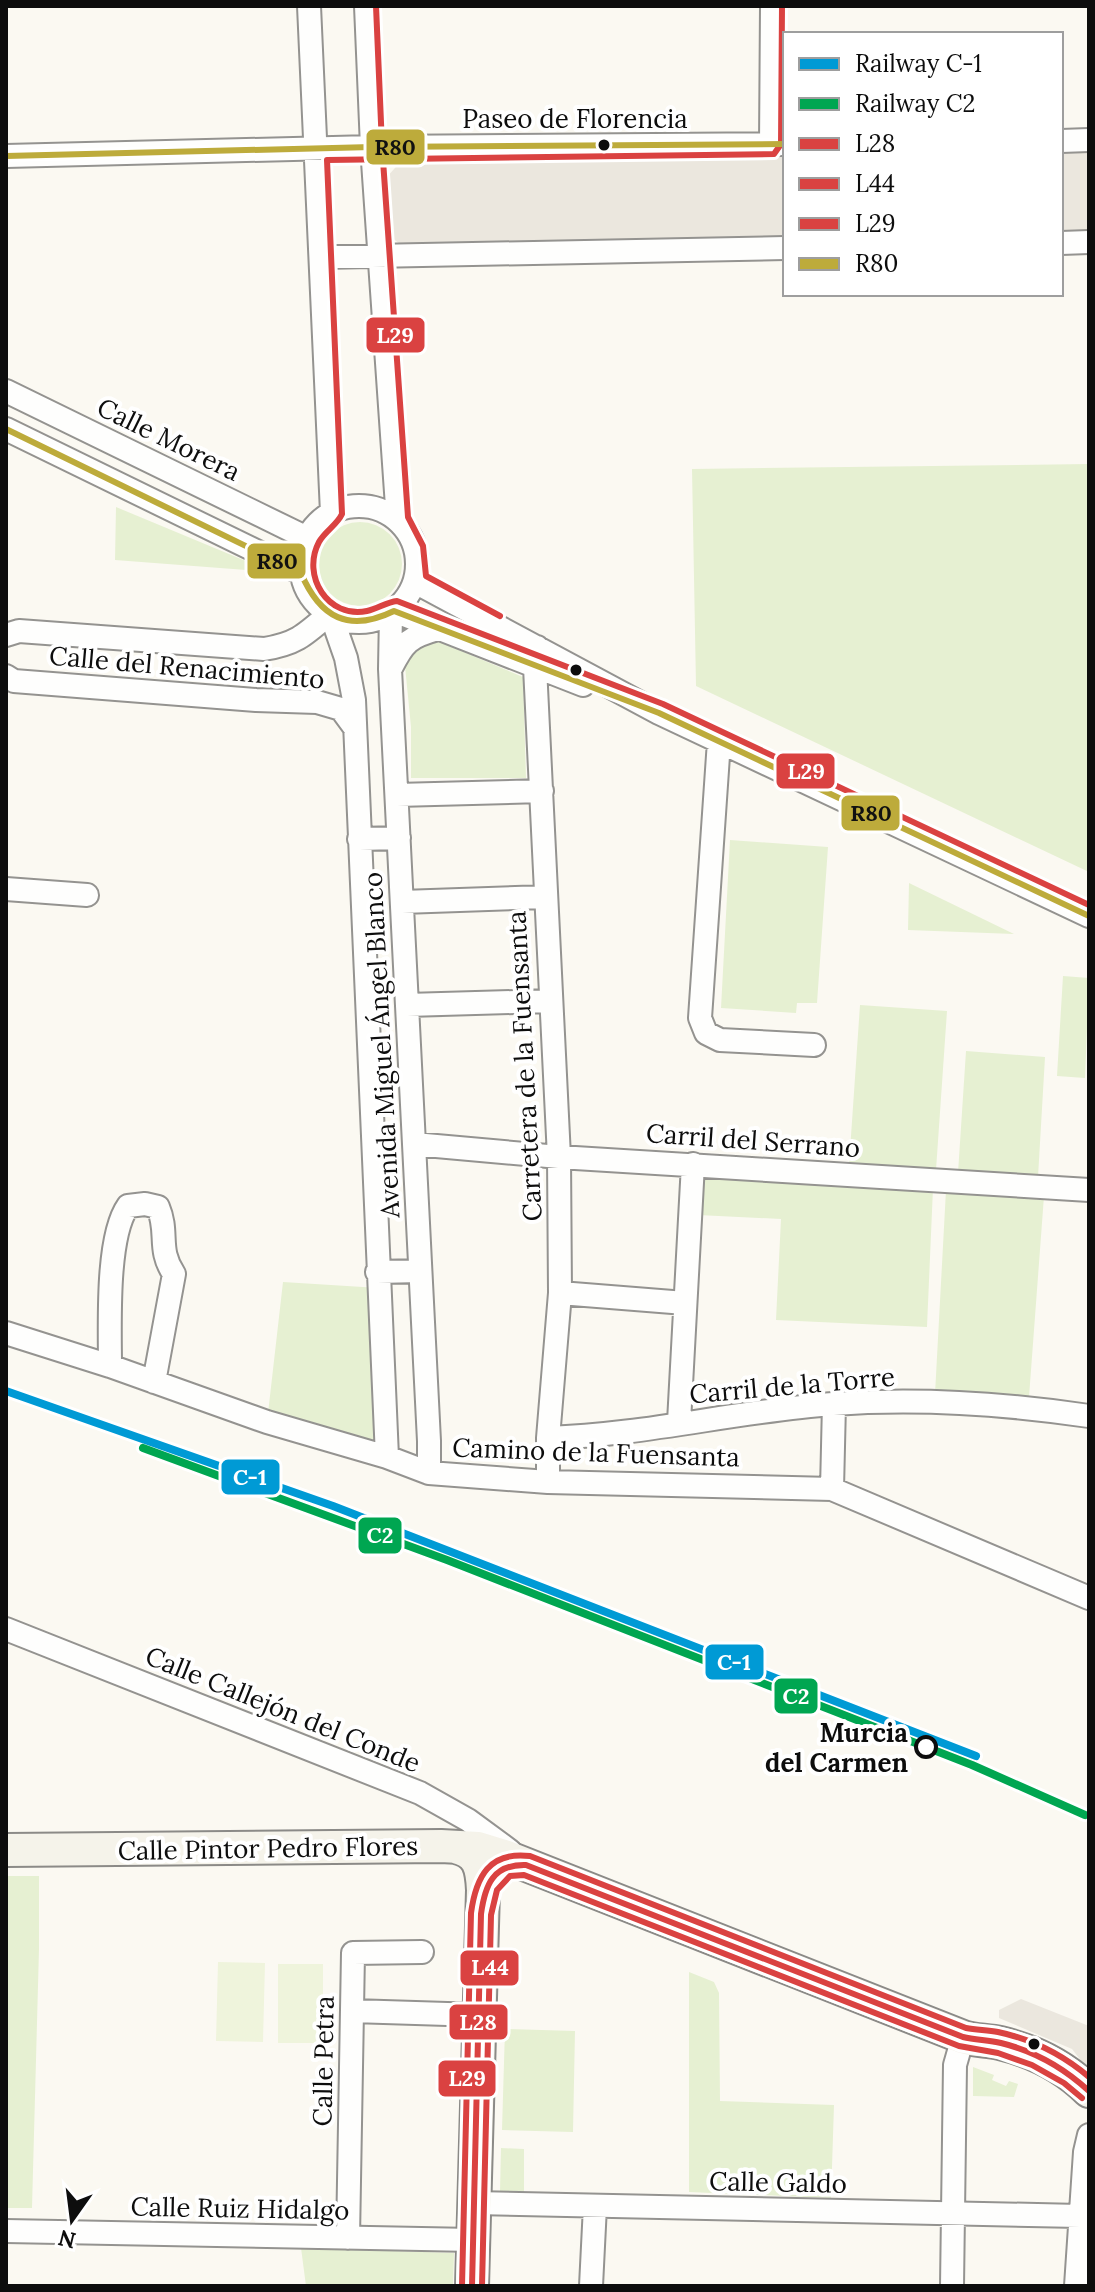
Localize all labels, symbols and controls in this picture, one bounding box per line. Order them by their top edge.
legend [783,32,1063,296]
text: Railway C-1 [855,48,982,79]
text: Railway C2 [855,88,975,119]
street label: Paseo de Florencia [462,102,688,135]
line badge: R80 [365,128,426,166]
text: L28 [855,128,895,159]
text: R80 [374,133,416,161]
unlabelled marker [596,137,612,153]
text: L44 [855,168,895,199]
text: L29 [855,208,896,239]
text: R80 [855,248,898,279]
line badge: L29 [365,316,426,354]
text: L29 [376,321,414,349]
street label: Calle Morera [92,390,246,488]
line badge: R80 [246,542,307,580]
text: R80 [256,547,298,575]
street label: Calle del Renacimiento [48,639,326,695]
unlabelled marker [568,662,584,678]
line badge: L29 [775,752,836,790]
text: L29 [787,757,825,785]
line badge: R80 [840,794,901,832]
text: R80 [850,799,892,827]
street label: Avenida Miguel Ángel Blanco [355,871,407,1220]
street label: Carretera de la Fuensanta [499,910,549,1222]
street label: Carril del Serrano [645,1116,861,1164]
street label: Carril de la Torre [688,1360,896,1410]
street label: Camino de la Fuensanta [452,1430,740,1474]
line badge: C-1 [220,1458,281,1496]
text: C-1 [233,1463,267,1491]
line badge: C2 [357,1516,403,1555]
text: C2 [367,1521,393,1549]
street label: Calle Callejón del Conde [141,1639,425,1779]
line badge: C-1 [704,1643,765,1681]
text: C-1 [717,1648,751,1676]
line badge: C2 [773,1677,819,1715]
text: C2 [783,1682,809,1710]
place label: Murcia del Carmen [765,1716,908,1779]
marker: Murcia del Carmen [915,1736,937,1758]
street label: Calle Pintor Pedro Flores [117,1829,419,1867]
line badge: L44 [459,1949,520,1987]
text: L44 [471,1953,509,1981]
street label: Calle Petra [305,1995,341,2127]
line badge: L28 [448,2003,509,2041]
text: L28 [459,2008,497,2036]
unlabelled marker [1026,2036,1042,2052]
line badge: L29 [437,2059,497,2098]
text: L29 [448,2064,486,2092]
street label: Calle Galdo [709,2164,847,2200]
north arrow [32,2180,112,2260]
street label: Calle Ruiz Hidalgo [130,2190,350,2226]
text: N [56,2224,79,2255]

